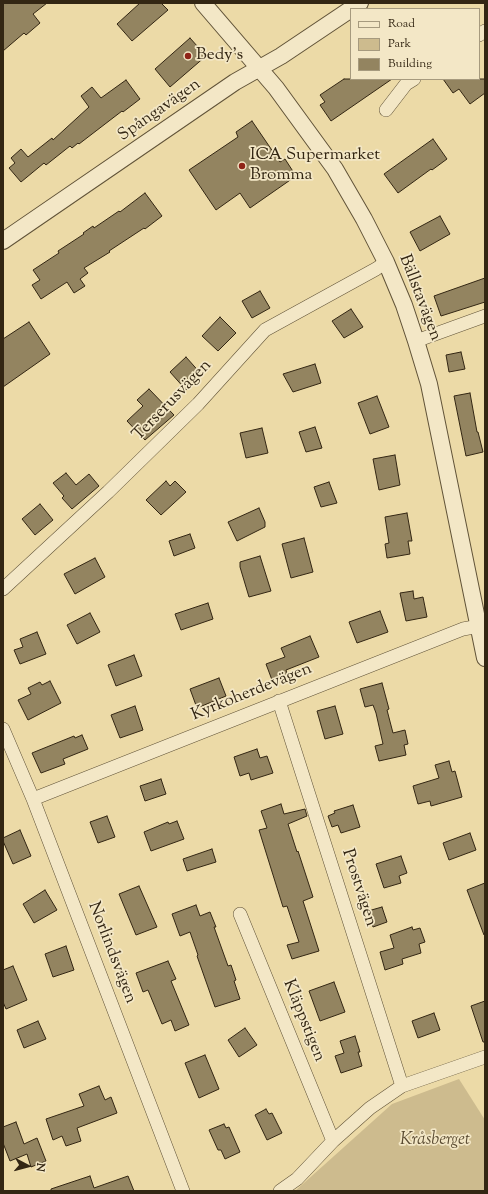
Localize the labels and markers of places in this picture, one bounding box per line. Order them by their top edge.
place label: Bedy’s [196,46,243,66]
marker: Bedy’s [183,51,193,61]
place label: ICA Supermarket Bromma [250,146,380,186]
marker: ICA Supermarket Bromma [237,161,247,171]

